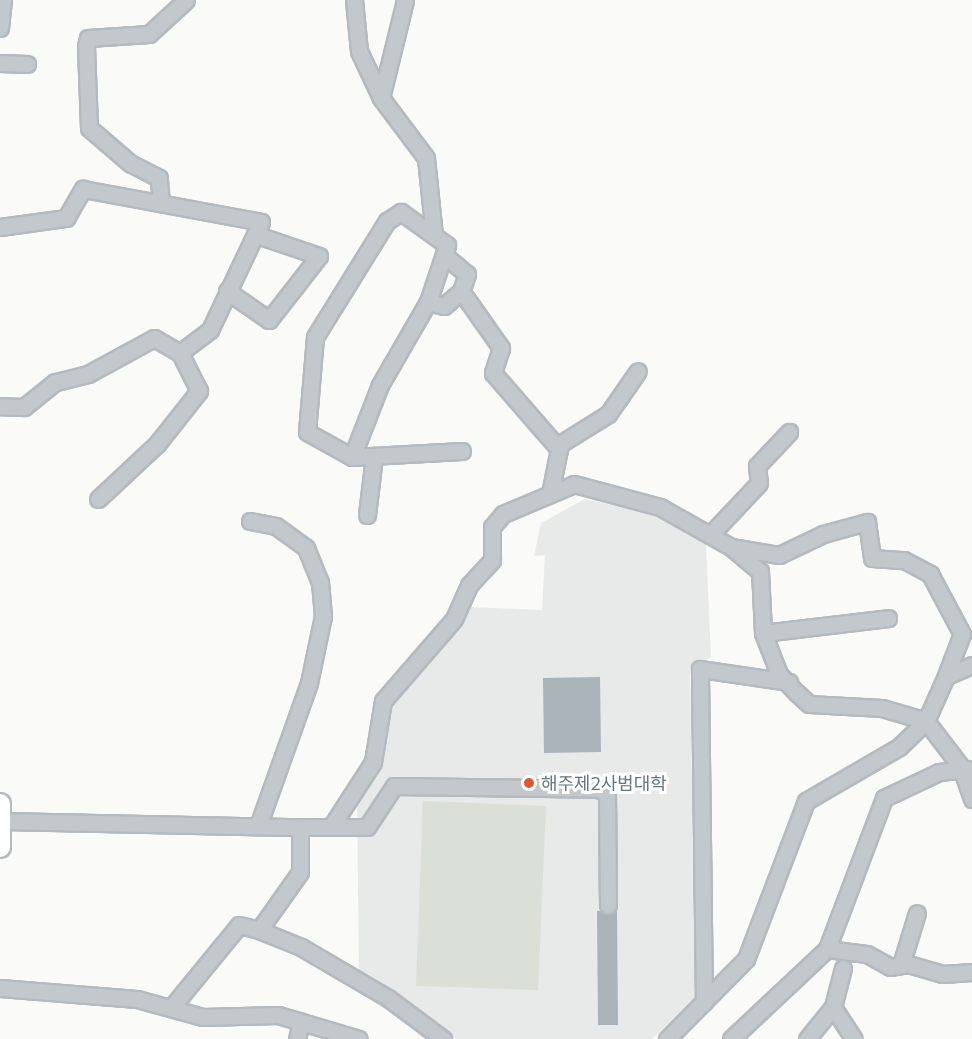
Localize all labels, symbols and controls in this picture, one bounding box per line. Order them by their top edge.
place label: 해주제2사범대학 [541,772,667,794]
marker: 해주제2사범대학 [522,776,536,790]

